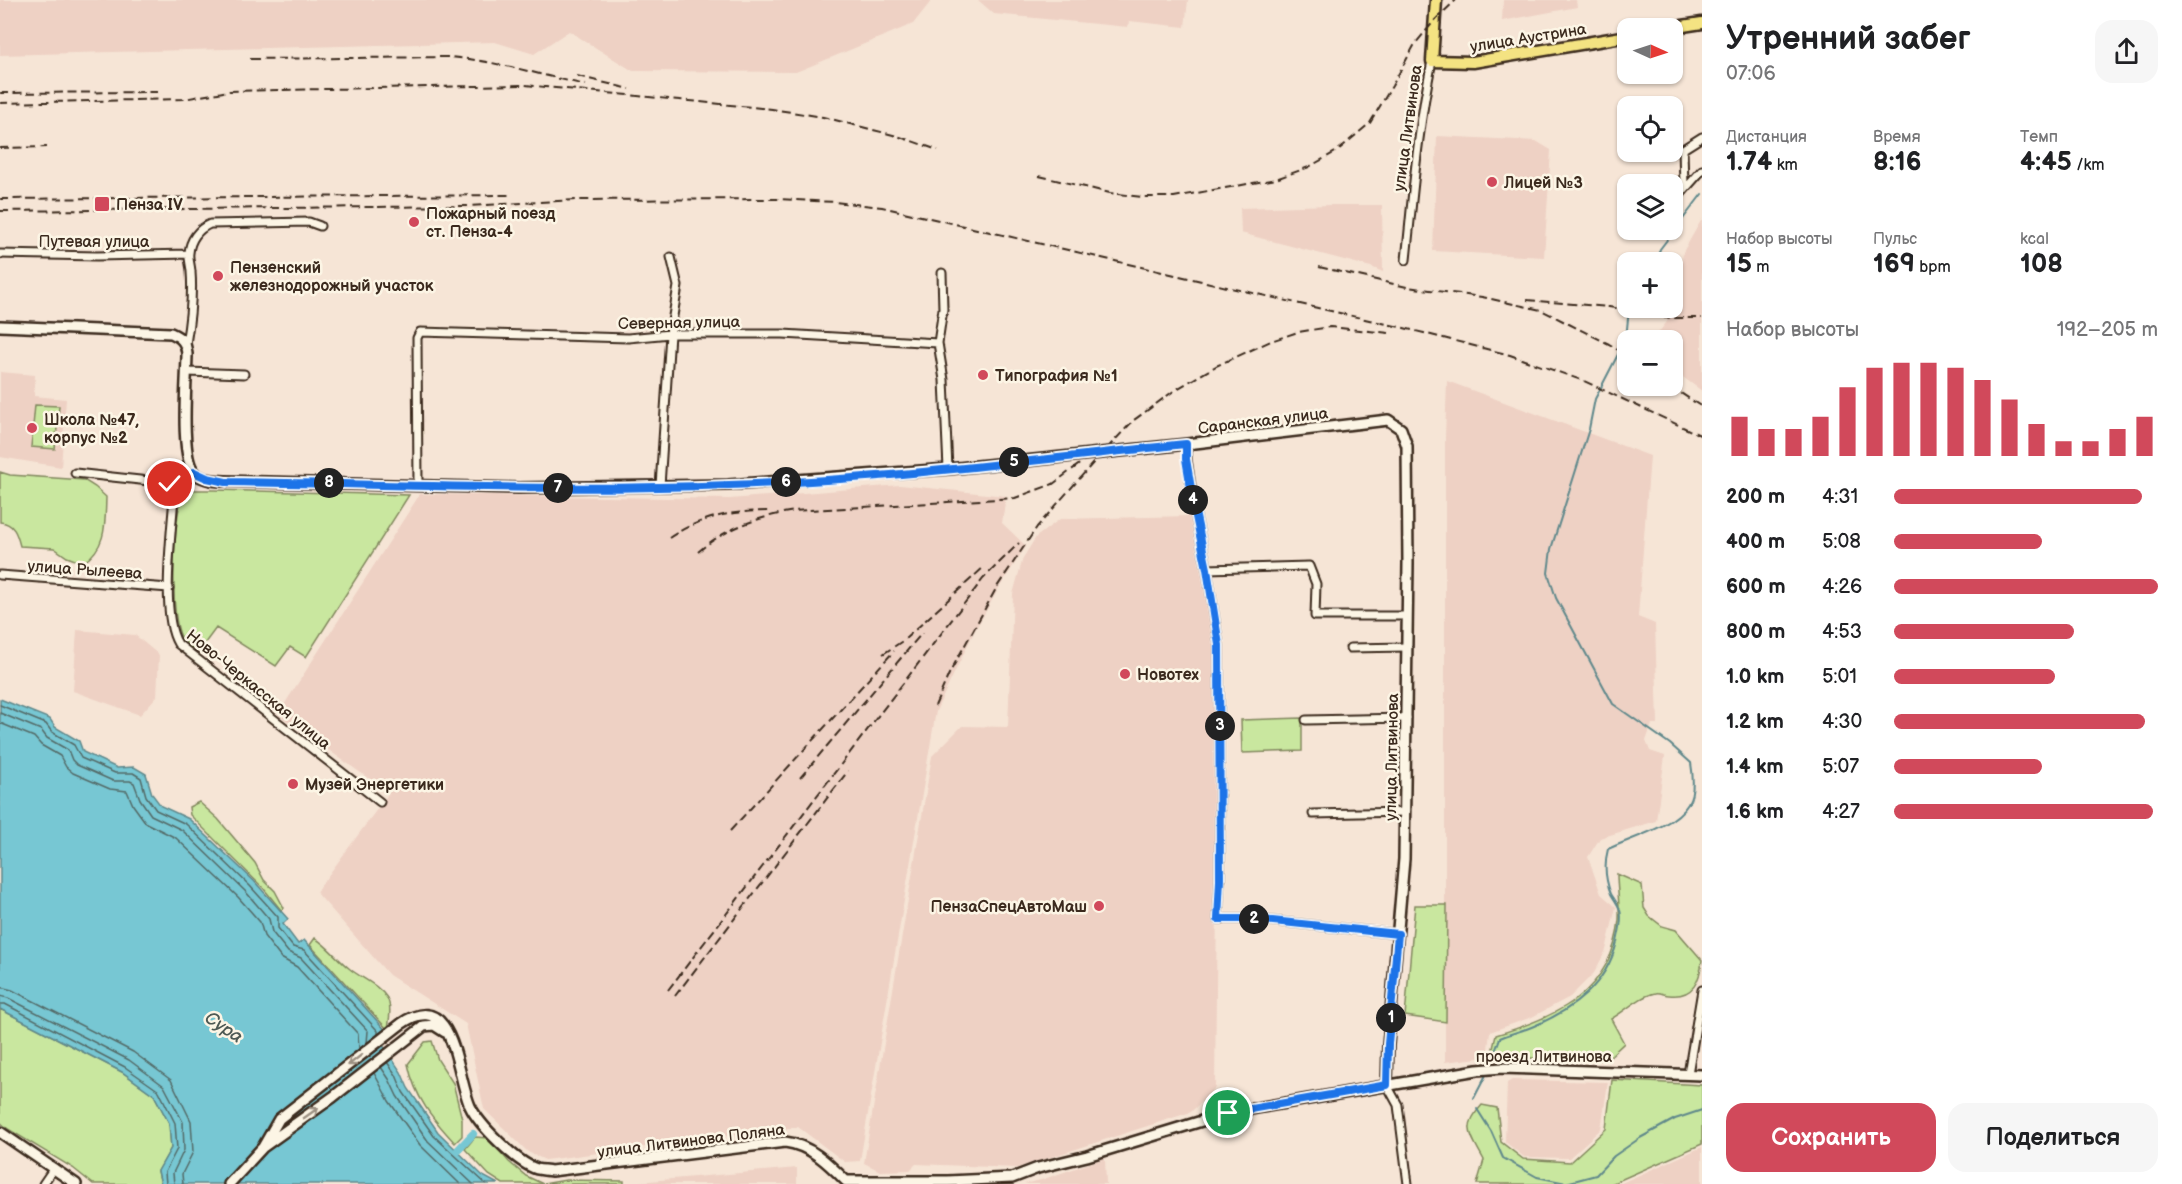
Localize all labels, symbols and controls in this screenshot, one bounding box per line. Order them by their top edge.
north arrow [1617,18,1683,84]
map controls [1617,18,1683,396]
text: Утренний забег [1726,19,1971,59]
street label: улица Аустрина [1469,20,1588,57]
button: share [2095,20,2158,83]
text: 07:06 [1726,62,1776,86]
street label: улица Литвинова [1390,63,1427,193]
button: locate [1617,96,1683,162]
text: Дистанция [1726,128,1807,147]
text: Время [1873,128,1921,147]
text: Темп [2020,128,2058,147]
text: 1.74 [1726,147,1772,178]
text: 8:16 [1873,147,1922,178]
text: 4:45 [2020,147,2072,178]
text: km [1772,156,1798,175]
text: /km [2072,156,2105,175]
place label: Лицей №3 [1503,174,1583,193]
button: layers [1617,174,1683,240]
marker: Лицей №3 [1485,175,1499,189]
marker: Пенза IV [93,195,111,213]
place label: Пенза IV [116,196,183,215]
place label: Пожарный поезд ст. Пенза-4 [426,205,556,242]
marker: Пожарный поезд ст. Пенза-4 [407,215,421,229]
text: Набор высоты [1726,230,1833,249]
text: Пульс [1873,230,1917,249]
text: kcal [2020,230,2049,249]
street label: Путевая улица [38,233,150,252]
text: 15 [1726,249,1752,280]
text: 169 [1873,249,1915,280]
text: 108 [2020,249,2063,280]
button: + [1617,252,1683,318]
text: m [1752,258,1770,277]
text: bpm [1915,258,1951,277]
place label: Пензенский железнодорожный участок [230,259,434,296]
marker: Пензенский железнодорожный участок [211,269,225,283]
street label: Северная улица [618,313,741,334]
text: Набор высоты [1726,318,1859,342]
text: 192–205 m [2057,318,2158,342]
button: − [1617,330,1683,396]
place label: Типография №1 [995,367,1118,386]
marker: Типография №1 [976,368,990,382]
street label: Саранская улица [1197,404,1330,439]
place label: Школа №47, корпус №2 [44,411,139,448]
marker: Школа №47, корпус №2 [25,421,39,435]
pin: 5 [999,447,1029,477]
text: 5 [1009,452,1019,471]
pin [144,458,195,509]
icon: check [153,467,186,500]
pin: 6 [771,467,801,497]
pin: 8 [314,468,344,498]
text: 6 [781,472,791,491]
text: 8 [324,473,334,492]
pin: 7 [543,473,573,503]
text: 7 [554,478,562,497]
pin: 4 [1178,485,1208,515]
text: 200 m [1726,485,1785,509]
text: 4:31 [1822,485,1858,509]
text: 4 [1188,490,1198,509]
text: 400 m [1726,530,1785,554]
text: 5:08 [1822,530,1861,554]
street label: улица Рылеева [27,557,143,584]
text: 600 m [1726,575,1786,599]
text: 4:26 [1822,575,1862,599]
text: 800 m [1726,620,1785,644]
text: 4:53 [1822,620,1862,644]
street label: Ново-Черкасская улица [182,626,334,755]
text: 1.0 km [1726,665,1784,689]
text: 5:01 [1822,665,1857,689]
place label: Новотех [1137,666,1200,685]
marker: Новотех [1118,667,1132,681]
street label: улица Литвинова [1382,692,1403,821]
text: 1.2 km [1726,710,1784,734]
text: 4:30 [1822,710,1862,734]
pin: 3 [1205,711,1235,741]
text: 3 [1215,716,1225,735]
text: 1.4 km [1726,755,1784,779]
text: 5:07 [1822,755,1859,779]
place label: Музей Энергетики [305,776,444,795]
marker: Музей Энергетики [286,777,300,791]
text: 1.6 km [1726,800,1784,824]
text: 4:27 [1822,800,1860,824]
place label: ПензаСпецАвтоМаш [930,898,1087,917]
marker: ПензаСпецАвтоМаш [1092,899,1106,913]
pin: 2 [1239,904,1269,934]
text: 2 [1249,909,1259,928]
pin: 1 [1376,1003,1406,1033]
water label: Сура [201,1007,247,1048]
text: 1 [1388,1008,1394,1027]
street label: проезд Литвинова [1476,1048,1613,1067]
one-way arrow [347,1054,363,1067]
pin [1202,1087,1253,1138]
icon: arrive [1211,1096,1244,1129]
button: Сохранить [1726,1103,1936,1172]
button: Поделиться [1948,1103,2158,1172]
one-way arrow [302,1107,319,1119]
street label: улица Литвинова Поляна [596,1120,786,1162]

